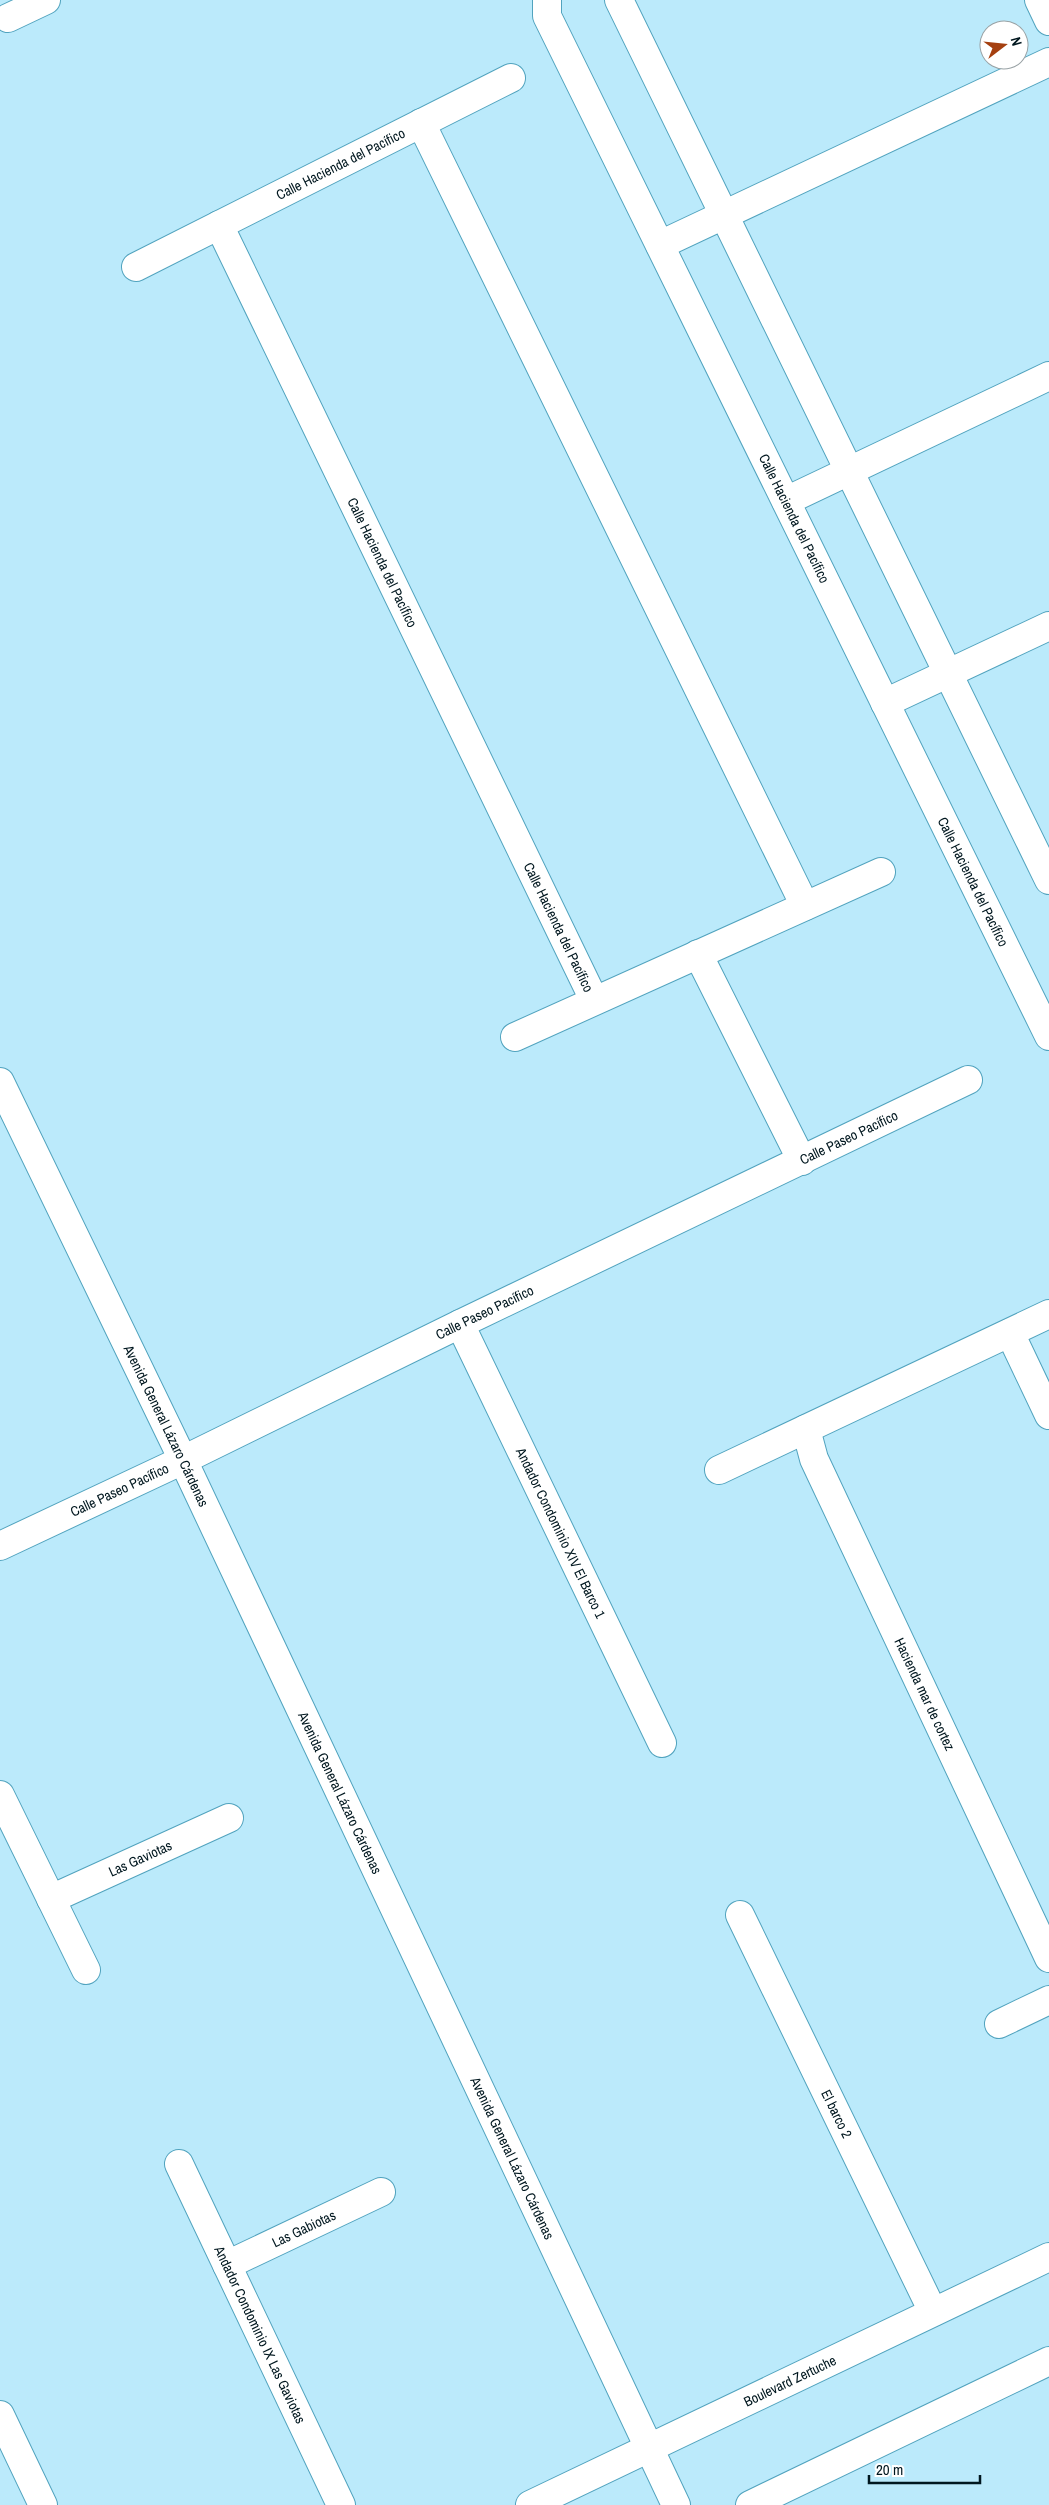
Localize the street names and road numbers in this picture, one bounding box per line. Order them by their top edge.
street label: Calle Hacienda del Pacífico [273,124,408,204]
street label: Calle Hacienda del Pacífico [755,451,834,586]
street label: Calle Hacienda del Pacífico [343,495,421,630]
street label: Calle Hacienda del Pacífico [934,814,1013,949]
street label: Calle Hacienda del Pacífico [520,859,598,995]
street label: Calle Paseo Pacífico [797,1106,901,1169]
street label: Calle Paseo Pacífico [433,1281,537,1344]
street label: Avenida General Lázaro Cárdenas [119,1341,213,1510]
street label: Andador Condominio XIV El Barco 1 [512,1444,610,1622]
street label: Calle Paseo Pacífico [67,1459,172,1521]
street label: Hacienda mar de cortez [890,1635,959,1754]
street label: Avenida General Lázaro Cárdenas [294,1708,386,1877]
street label: Las Gaviotas [106,1836,175,1881]
street label: Avenida General Lázaro Cárdenas [466,2073,559,2243]
street label: El barco 2 [817,2087,856,2141]
street label: Las Gabiotas [269,2206,339,2251]
street label: Andador Condominio IX Las Gaviotas [210,2242,310,2427]
street label: Boulevard Zertuche [741,2351,839,2411]

